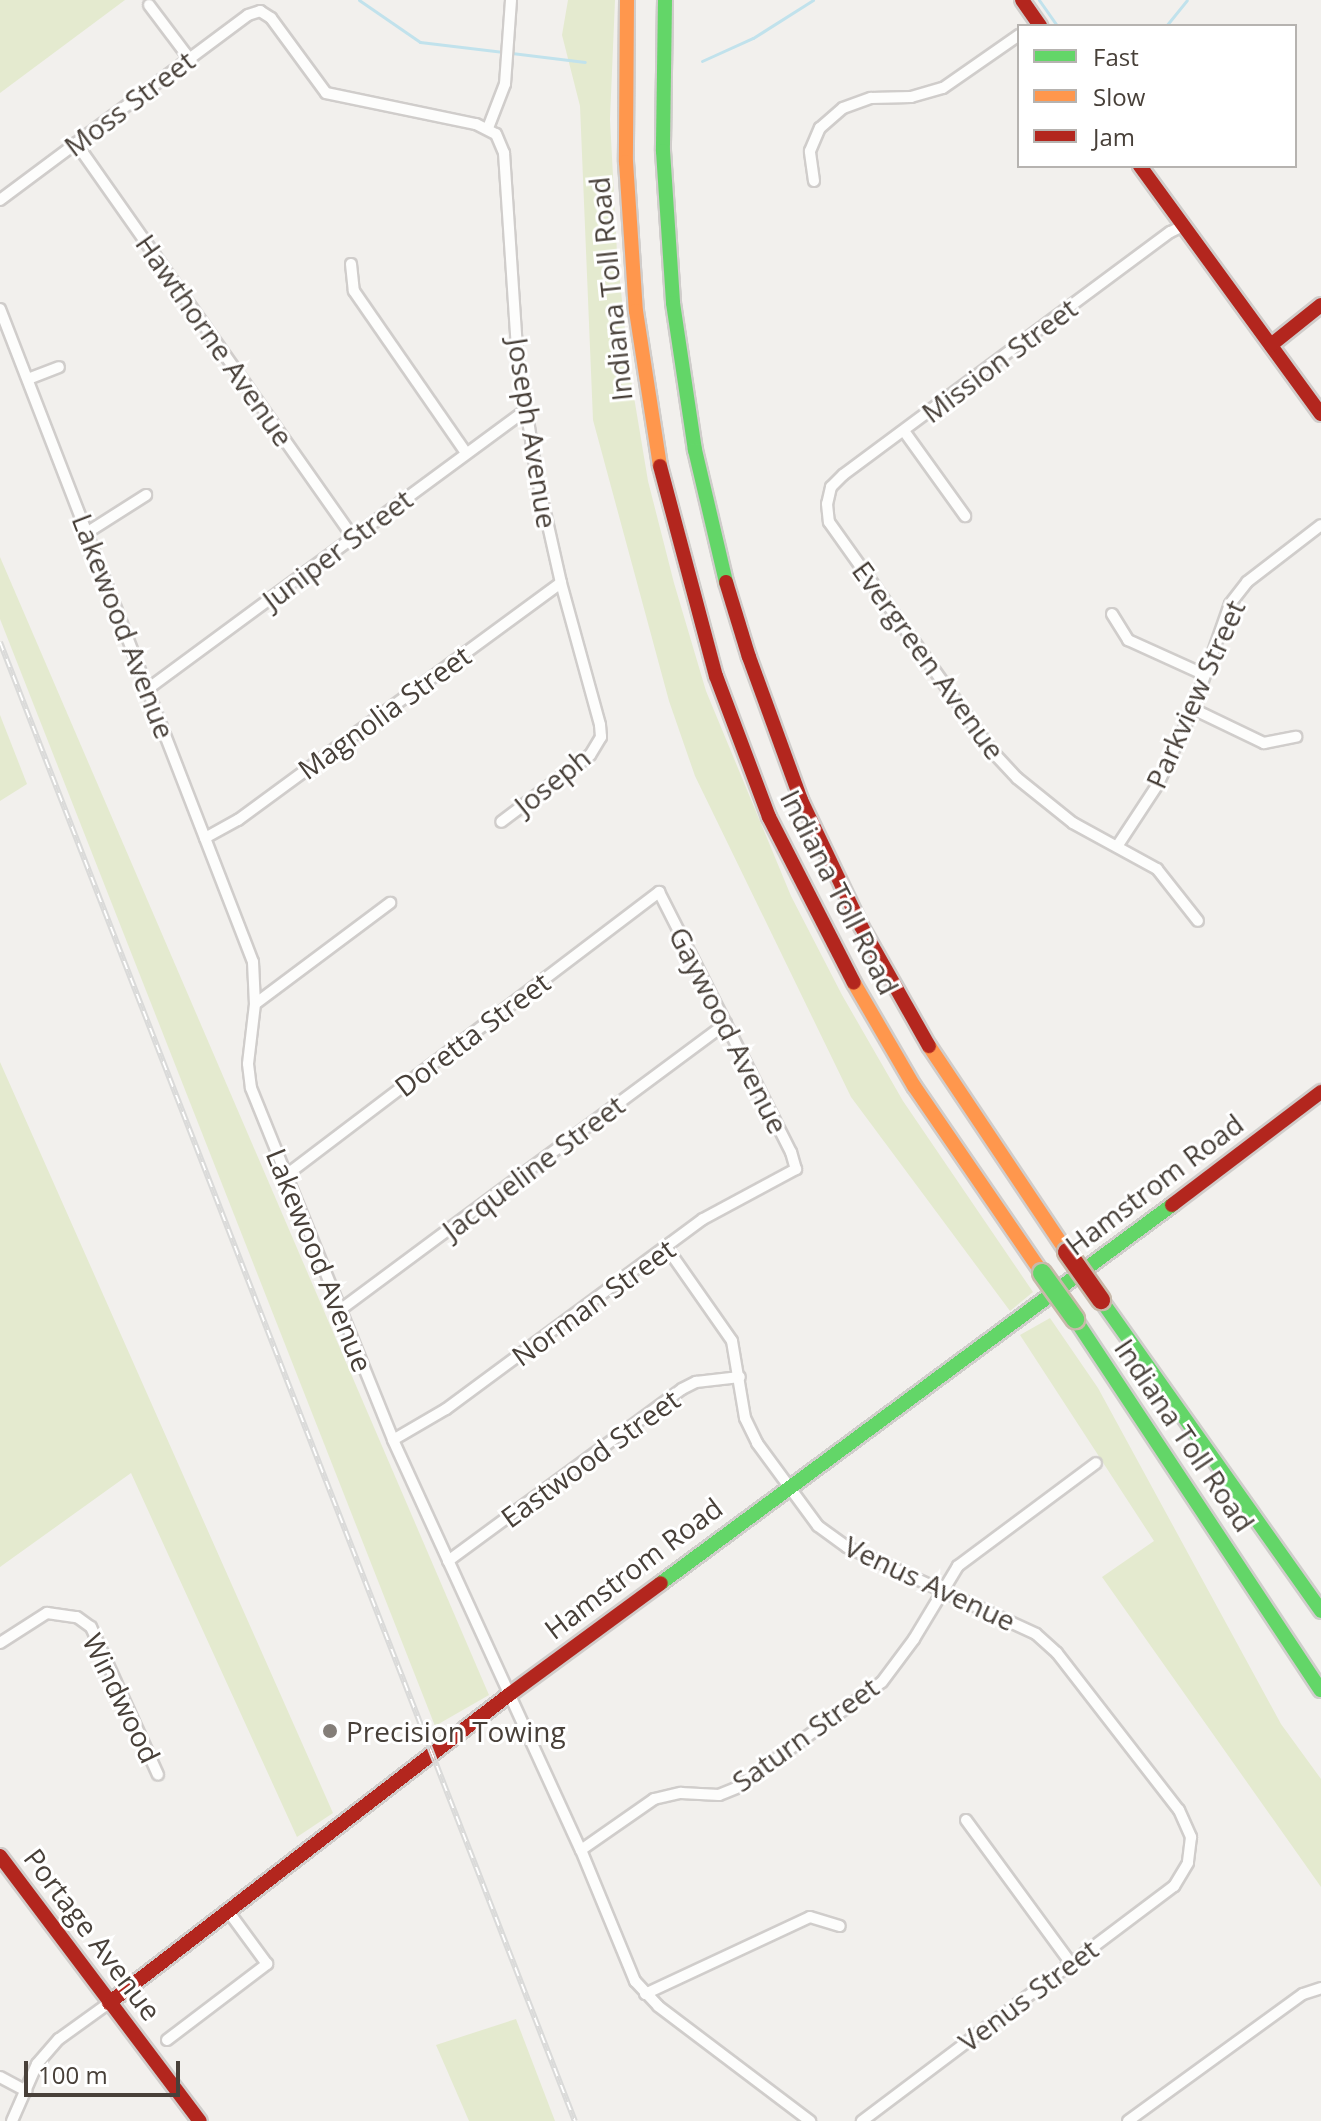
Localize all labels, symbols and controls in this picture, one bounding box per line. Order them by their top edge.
legend [1017,24,1297,168]
text: Fast [1093,40,1139,73]
street label: Moss Street [57,43,201,163]
text: Slow [1093,80,1145,113]
text: Jam [1093,120,1135,153]
street label: Indiana Toll Road [582,175,638,403]
street label: Hawthorne Avenue [129,228,301,452]
street label: Mission Street [915,291,1083,429]
street label: Joseph Avenue [501,335,565,531]
street label: Juniper Street [256,482,418,616]
street label: Lakewood Avenue [66,509,182,743]
street label: Evergreen Avenue [846,554,1012,766]
street label: Parkview Street [1138,595,1252,793]
street label: Magnolia Street [291,638,477,786]
street label: Joseph [507,740,597,822]
street label: Indiana Toll Road [774,784,906,1000]
street label: Gaywood Avenue [662,921,796,1139]
street label: Doretta Street [388,965,556,1103]
street label: Jacqueline Street [435,1088,631,1246]
street label: Hamstrom Road [1059,1106,1249,1262]
street label: Lakewood Avenue [260,1143,380,1377]
street label: Norman Street [505,1232,681,1372]
street label: Indiana Toll Road [1108,1332,1262,1538]
street label: Eastwood Street [494,1382,686,1534]
street label: Hamstrom Road [538,1490,728,1646]
street label: Venus Avenue [839,1529,1021,1637]
street label: Windwood [76,1628,168,1768]
street label: Saturn Street [725,1670,885,1798]
place label: Precision Towing [346,1714,566,1748]
marker: Precision Towing [321,1722,339,1740]
street label: Portage Avenue [17,1841,169,2027]
street label: Venus Street [952,1932,1104,2058]
scale bar [28,2045,184,2095]
text: 100 m [38,2058,108,2091]

